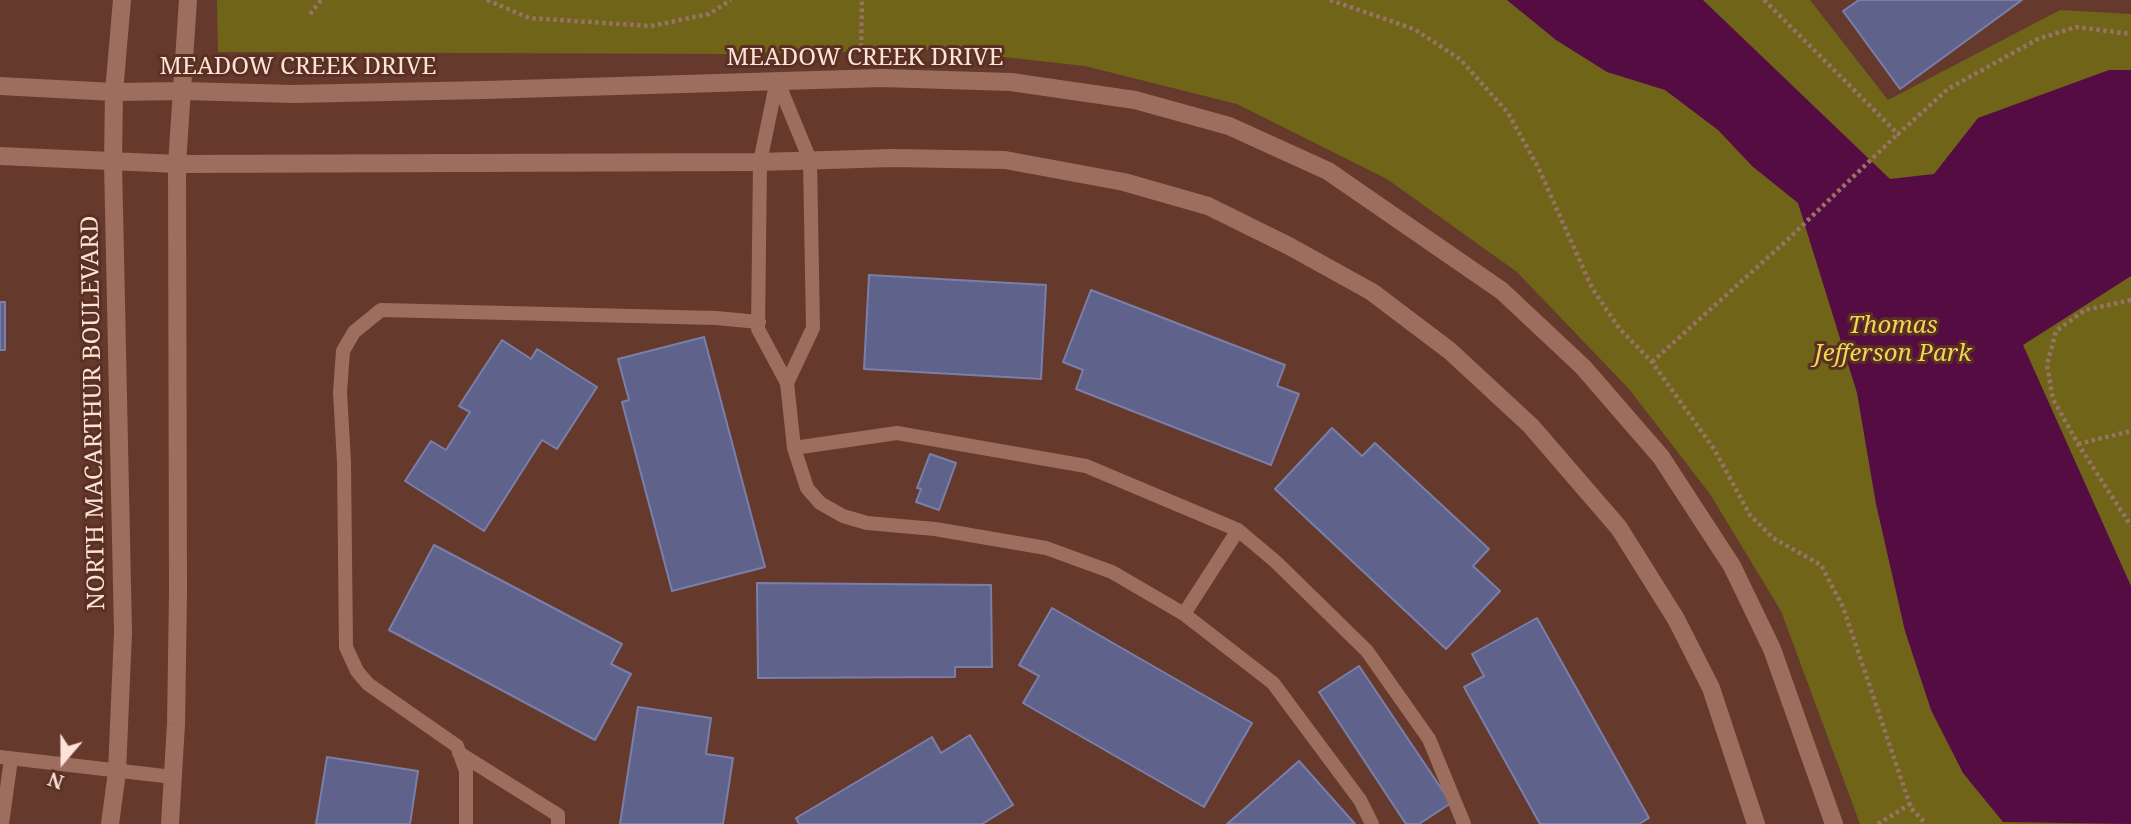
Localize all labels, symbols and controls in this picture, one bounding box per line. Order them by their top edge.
street label: MEADOW CREEK DRIVE [726,44,1004,72]
street label: MEADOW CREEK DRIVE [159,53,437,81]
street label: NORTH MACARTHUR BOULEVARD [76,215,112,611]
park label: Thomas Jefferson Park [1814,312,1972,368]
north arrow [28,726,98,796]
text: N [44,766,67,796]

